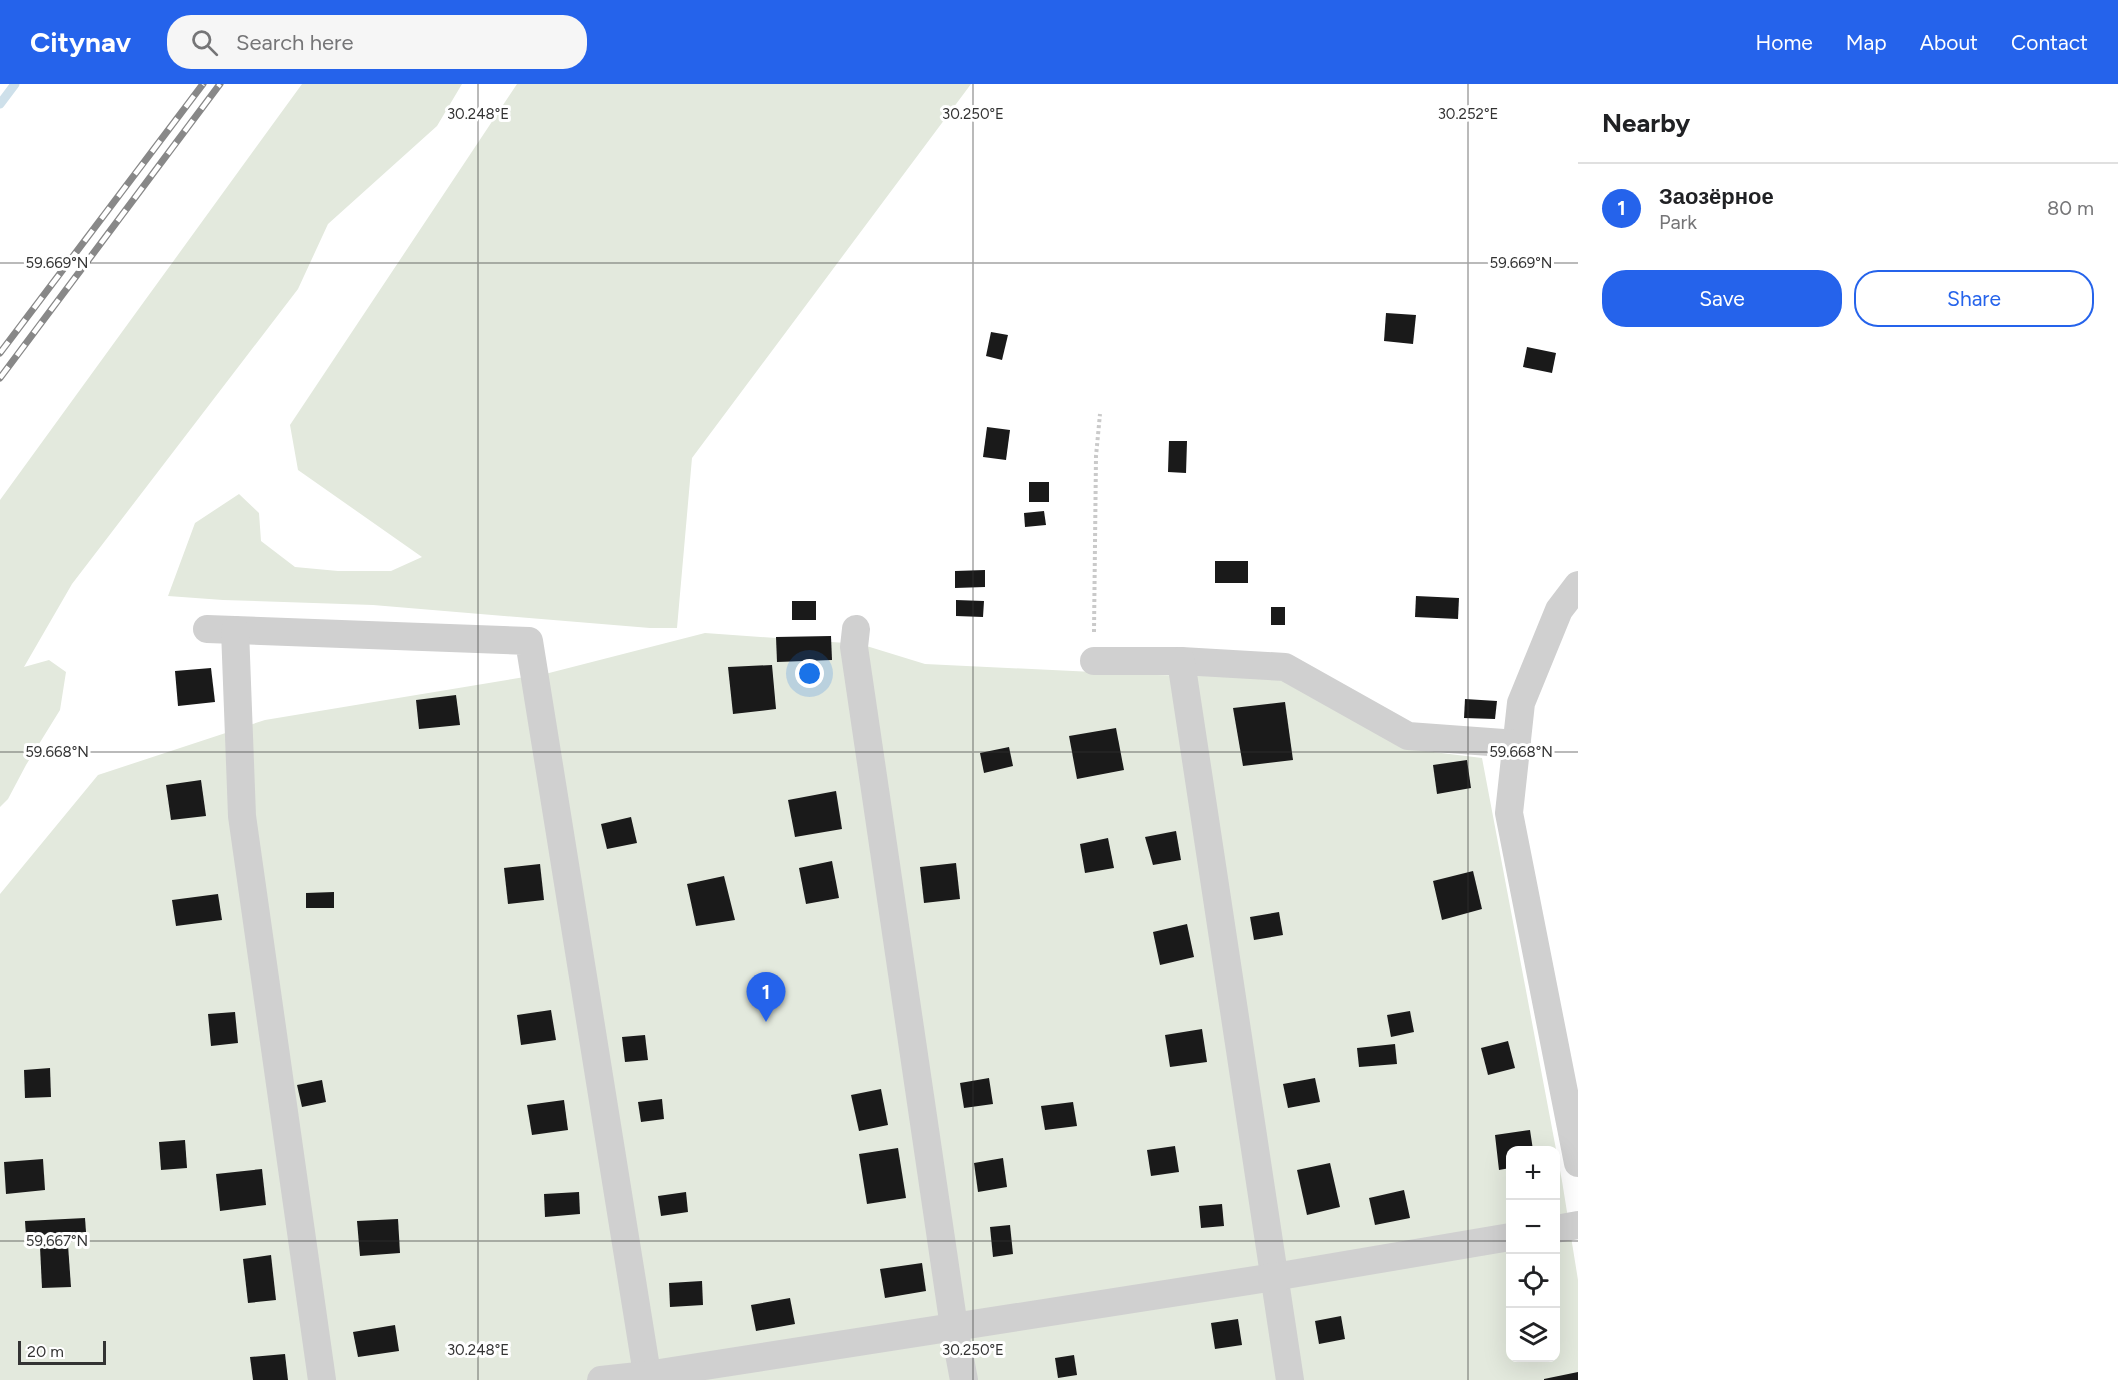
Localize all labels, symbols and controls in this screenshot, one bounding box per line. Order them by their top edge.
search box [167,15,587,69]
text: Citynav [30,25,131,59]
icon: search [188,26,221,59]
text: Search here [236,29,354,56]
text: Home [1756,30,1813,55]
text: Map [1846,30,1887,55]
text: About [1920,30,1978,55]
text: Contact [2011,30,2088,55]
text: 30.248°E [447,105,509,123]
text: 30.250°E [942,105,1004,123]
text: 30.252°E [1438,105,1498,123]
text: Nearby [1602,107,1690,139]
text: Заозёрное [1659,183,1774,210]
text: 1 [1617,196,1626,220]
text: 80 m [2047,196,2094,220]
text: Park [1659,210,1697,234]
text: 59.669°N [26,254,88,272]
text: 59.669°N [1490,254,1552,272]
button: Save [1602,270,1842,327]
button: Share [1854,270,2094,327]
your location [795,659,824,688]
text: 59.668°N [25,743,89,761]
text: 59.668°N [1489,743,1553,761]
pin: 1 [746,972,786,1022]
map controls [1506,1146,1560,1362]
button: + [1506,1146,1560,1200]
button: − [1506,1200,1560,1254]
text: 59.667°N [26,1232,88,1250]
button: locate [1506,1254,1560,1308]
button: layers [1506,1308,1560,1362]
scale bar [18,1338,106,1366]
text: 30.248°E [447,1341,509,1359]
text: 30.250°E [942,1341,1004,1359]
text: 20 m [27,1342,64,1361]

